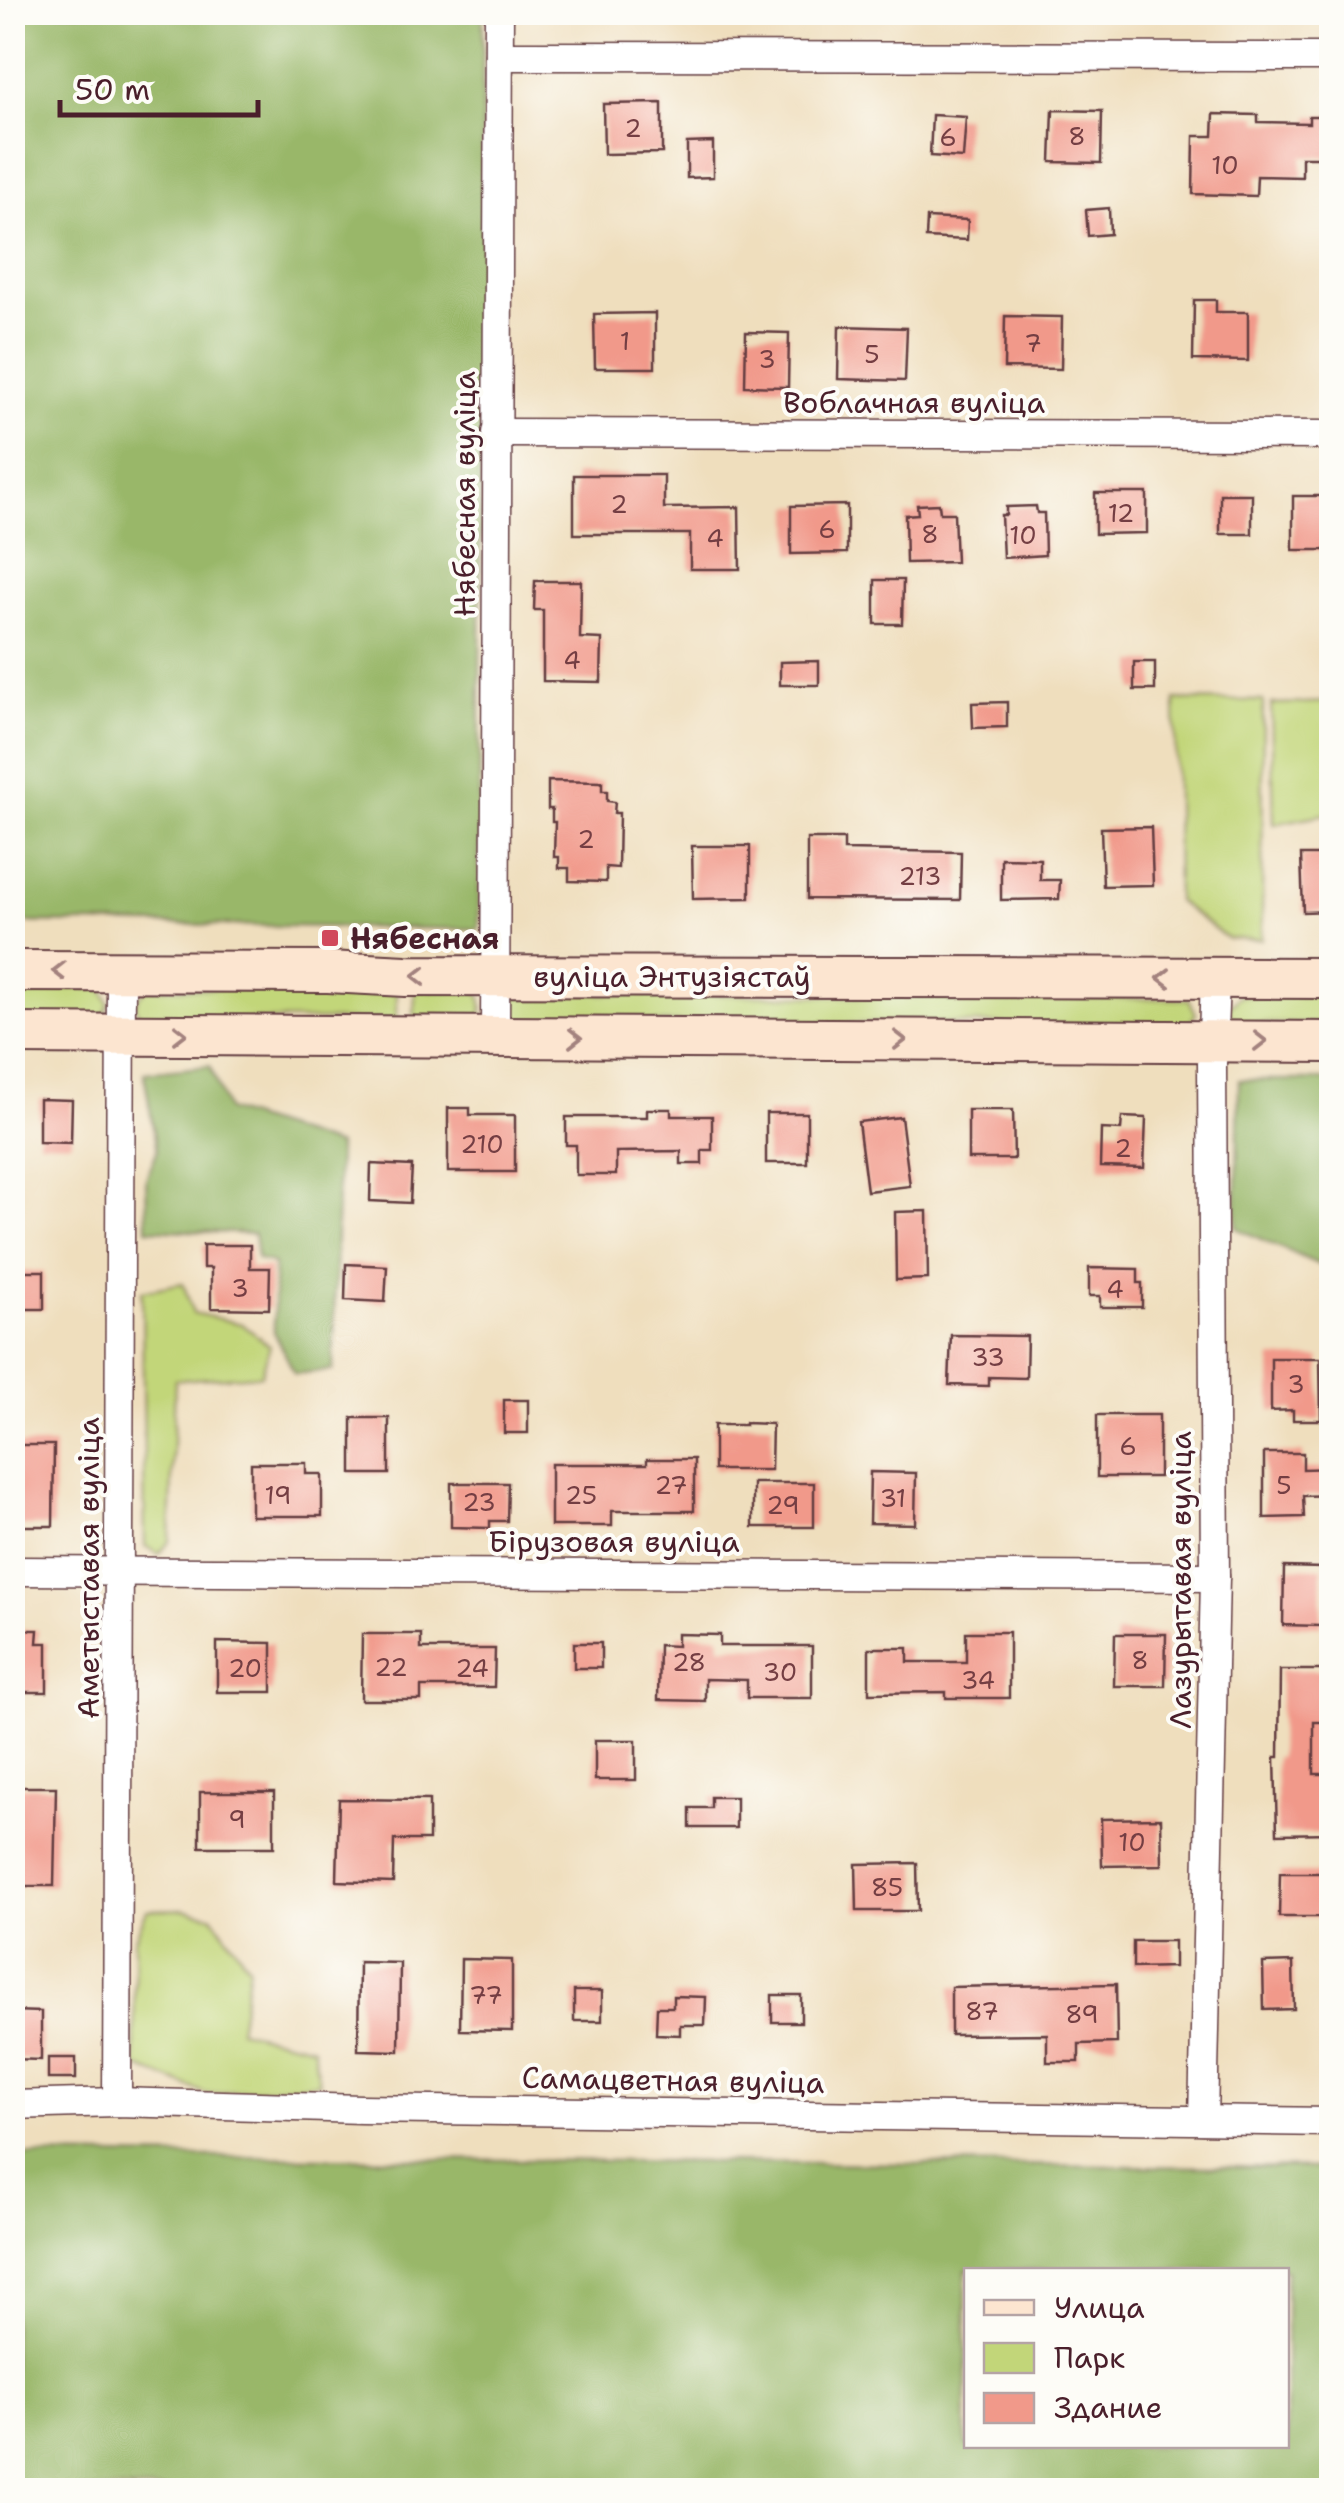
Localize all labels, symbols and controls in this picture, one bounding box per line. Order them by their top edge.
scale bar [60,55,258,117]
text: 50 m [75,69,150,110]
house number: 2 [624,111,642,145]
house number: 8 [1068,119,1086,153]
house number: 6 [939,120,957,154]
house number: 10 [1211,148,1239,182]
house number: 1 [620,324,630,358]
house number: 7 [1024,326,1042,360]
house number: 5 [864,337,880,371]
house number: 3 [758,342,776,376]
street label: Нябесная вуліца [444,371,485,617]
street label: Воблачная вуліца [783,382,1045,423]
house number: 2 [610,487,628,521]
house number: 12 [1108,496,1134,530]
house number: 6 [818,512,836,546]
house number: 8 [921,517,939,551]
house number: 10 [1009,518,1037,552]
house number: 4 [706,521,724,555]
house number: 4 [563,643,581,677]
house number: 2 [577,822,595,856]
house number: 213 [898,859,942,893]
place label: Нябесная [350,918,499,959]
marker: Нябесная [319,927,341,949]
street label: вуліца Энтузіястаў [533,956,811,997]
one-way arrow [51,960,66,982]
one-way arrow [411,965,427,986]
one-way arrow [1156,967,1172,989]
one-way arrow [172,1023,188,1045]
one-way arrow [568,1027,583,1049]
one-way arrow [892,1029,908,1050]
one-way arrow [1252,1030,1268,1052]
house number: 210 [460,1127,504,1161]
house number: 2 [1114,1131,1132,1165]
house number: 3 [231,1271,249,1305]
house number: 4 [1106,1272,1124,1306]
house number: 33 [971,1340,1005,1374]
house number: 3 [1287,1367,1305,1401]
street label: Аметыставая вуліца [68,1417,109,1719]
house number: 6 [1119,1429,1137,1463]
street label: Лазурытавая вуліца [1160,1431,1201,1729]
house number: 27 [654,1468,688,1502]
house number: 5 [1276,1468,1292,1502]
house number: 19 [265,1478,291,1512]
house number: 25 [565,1478,597,1512]
house number: 31 [880,1481,906,1515]
house number: 23 [462,1485,496,1519]
house number: 29 [766,1488,800,1522]
street label: Бірузовая вуліца [488,1521,740,1562]
house number: 8 [1131,1643,1149,1677]
house number: 28 [672,1645,706,1679]
house number: 22 [374,1650,408,1684]
house number: 20 [228,1651,262,1685]
house number: 24 [455,1651,489,1685]
house number: 30 [763,1655,797,1689]
house number: 34 [961,1663,995,1697]
house number: 9 [228,1802,246,1836]
house number: 10 [1118,1825,1146,1859]
house number: 85 [871,1870,903,1904]
house number: 77 [469,1978,503,2012]
house number: 87 [965,1994,999,2028]
house number: 89 [1065,1997,1099,2031]
street label: Самацветная вуліца [521,2057,825,2103]
legend [964,2268,1289,2448]
text: Улица [1054,2287,1145,2328]
text: Парк [1054,2337,1125,2378]
text: Здание [1054,2387,1163,2428]

